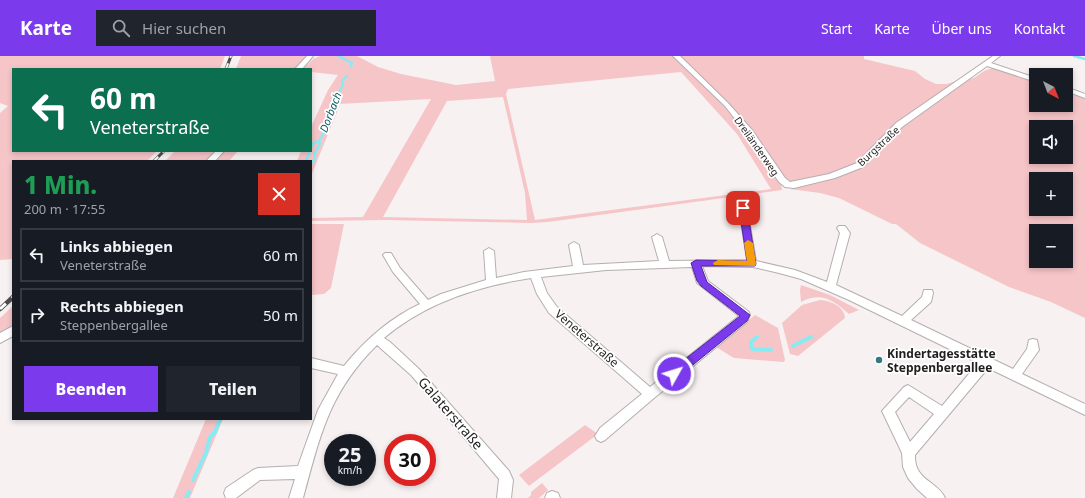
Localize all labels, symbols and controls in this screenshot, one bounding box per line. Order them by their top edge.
search box [96,10,376,46]
text: Karte [20,15,72,41]
icon: search [110,17,132,39]
text: Hier suchen [142,18,226,38]
text: Start [821,19,852,38]
text: Karte [874,19,910,38]
text: Über uns [932,19,992,38]
text: Kontakt [1014,19,1065,38]
north arrow [1029,68,1073,112]
map controls [1029,68,1073,268]
text: 60 m [90,79,157,117]
icon: left [24,84,76,136]
water label: Dorbach [315,90,345,134]
street label: Dreiländerweg [731,114,783,178]
text: Veneterstraße [90,115,210,139]
button: sound [1029,120,1073,164]
street label: Burgstraße [854,123,902,169]
text: 1 Min. [24,168,97,201]
button: + [1029,172,1073,216]
button: close [258,173,300,215]
pin [726,191,760,225]
icon: arrive [732,197,754,219]
text: 200 m · 17:55 [24,200,105,218]
button: − [1029,224,1073,268]
text: Links abbiegen [60,236,173,256]
icon: left [26,244,48,266]
text: 60 m [263,245,298,265]
text: Veneterstraße [60,256,147,274]
text: Rechts abbiegen [60,296,184,316]
icon: right [26,304,48,326]
text: 50 m [263,305,298,325]
street label: Veneterstraße [551,305,623,371]
text: Steppenbergallee [60,316,168,334]
place label: Kindertagesstätte Steppenbergallee [887,345,996,376]
position arrow [653,353,695,395]
marker: Kindertagesstätte Steppenbergallee [874,355,884,365]
button: Beenden [24,366,158,412]
button: Teilen [166,366,300,412]
street label: Galaterstraße [414,373,488,453]
speed limit sign: 30 [384,434,436,486]
text: 25 [339,441,361,468]
text: km/h [338,463,362,477]

